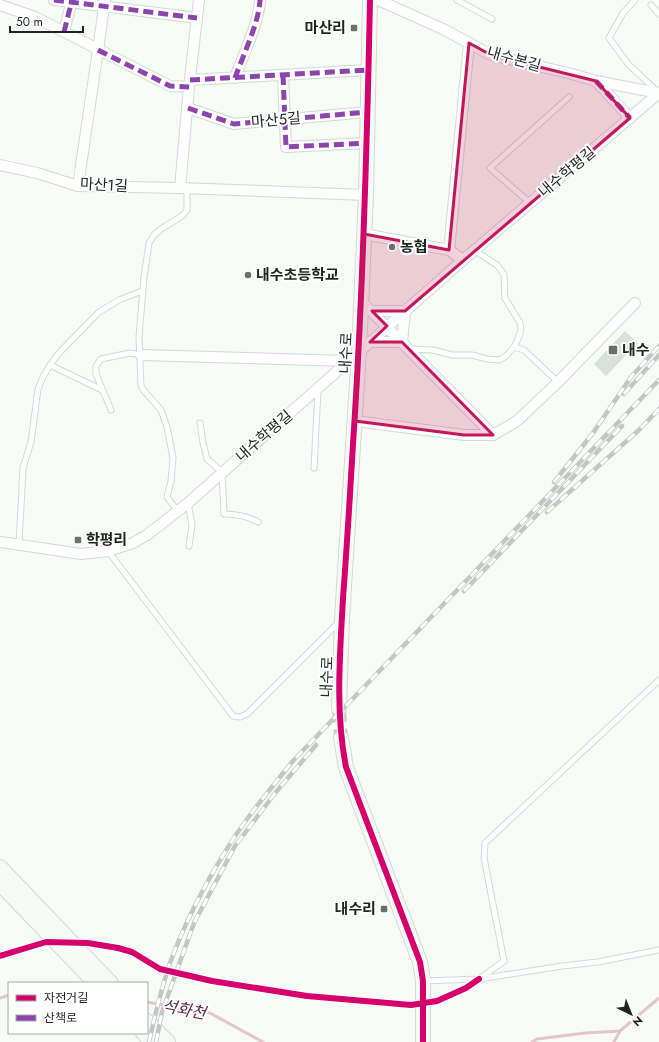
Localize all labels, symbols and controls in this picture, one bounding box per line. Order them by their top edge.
scale bar [10,8,83,34]
text: 50 m [16,13,43,31]
place label: 마산리 [305,17,346,39]
marker: 마산리 [349,23,359,33]
street label: 내수본길 [484,41,544,77]
street label: 마산5길 [250,107,302,133]
street label: 내수학평길 [533,141,601,203]
street label: 마산1길 [79,173,129,197]
place label: 농협 [400,236,428,258]
marker: 농협 [387,242,397,252]
place label: 내수초등학교 [256,264,339,286]
marker: 내수초등학교 [243,270,253,280]
street label: 내수로 [334,332,358,374]
place label: 내수 [622,339,650,361]
marker: 내수 [607,344,619,356]
street label: 내수학평길 [231,405,297,467]
place label: 학평리 [86,529,127,551]
marker: 학평리 [73,535,83,545]
street label: 내수로 [315,656,339,698]
place label: 내수리 [335,898,376,920]
marker: 내수리 [379,904,389,914]
legend [8,982,148,1034]
text: 자전거길 [44,989,88,1007]
water label: 석화천 [160,994,210,1025]
north arrow [611,994,651,1034]
text: 산책로 [44,1009,77,1027]
text: N [629,1012,646,1030]

